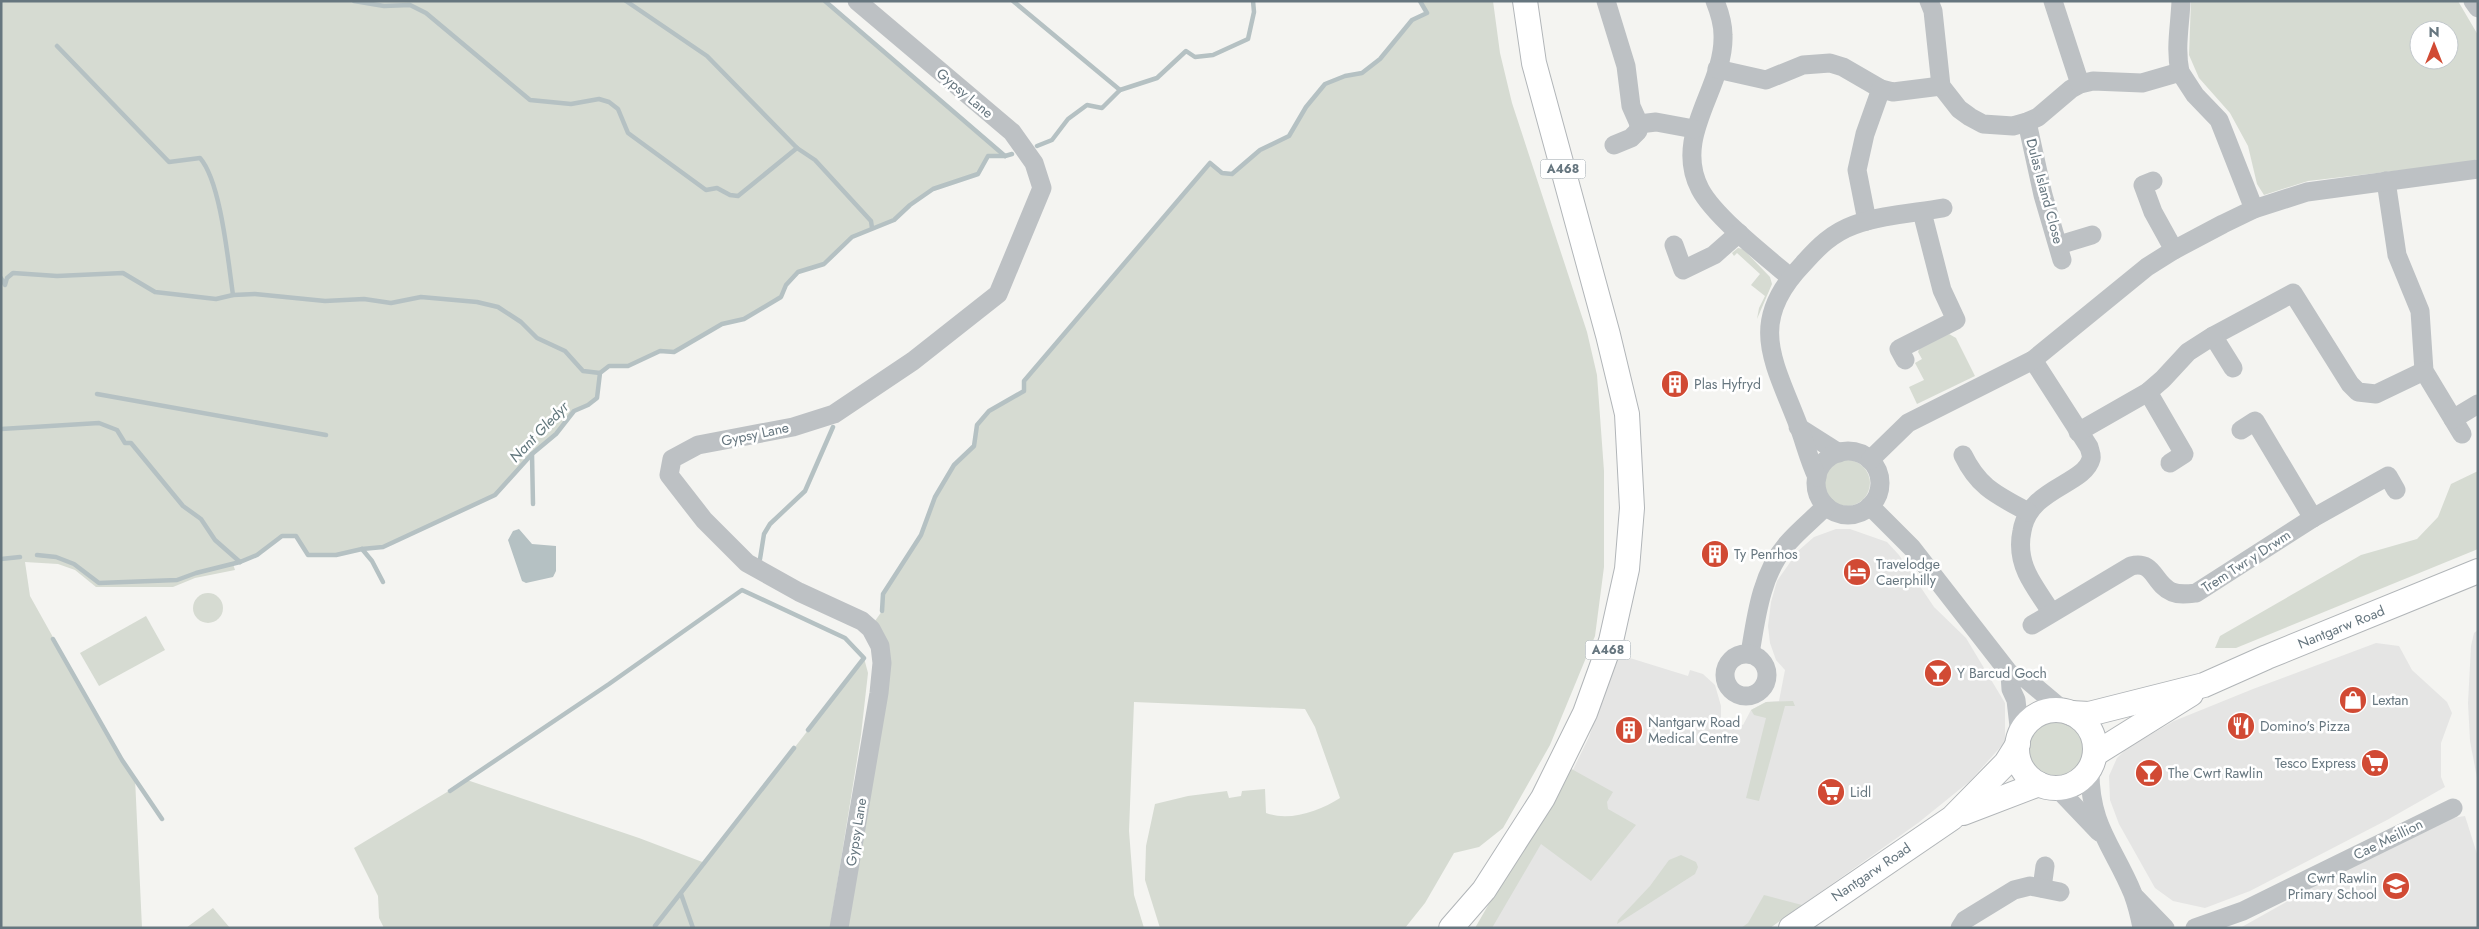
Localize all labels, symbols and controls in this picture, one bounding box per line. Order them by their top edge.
north arrow [2409,20,2459,70]
text: N [2428,22,2440,42]
street label: Gypsy Lane [932,63,998,123]
street label: Dulas Island Close [2021,136,2069,246]
road number: A468 [1540,160,1586,178]
building icon: Plas Hyfryd [1660,369,1690,399]
place label: Plas Hyfryd [1694,374,1761,394]
water label: Nant Gledyr [504,396,574,467]
street label: Gypsy Lane [719,417,791,451]
street label: Trem Twr y Drwm [2198,525,2294,597]
building icon: Ty Penrhos [1700,539,1730,569]
place label: Ty Penrhos [1734,544,1798,564]
place label: Travelodge Caerphilly [1876,554,1940,590]
hotel icon: Travelodge Caerphilly [1842,557,1872,587]
street label: Nantgarw Road [2295,600,2387,654]
road number: A468 [1586,640,1630,660]
bar icon: Y Barcud Goch [1923,658,1953,688]
place label: Y Barcud Goch [1957,663,2047,683]
shop icon: Lextan [2338,685,2368,715]
place label: Lextan [2372,690,2409,710]
restaurant icon: Domino's Pizza [2226,711,2256,741]
place label: Nantgarw Road Medical Centre [1648,712,1740,748]
building icon: Nantgarw Road Medical Centre [1614,715,1644,745]
place label: Domino's Pizza [2260,716,2350,736]
supermarket icon: Tesco Express [2360,748,2390,778]
place label: Tesco Express [2275,753,2356,773]
bar icon: The Cwrt Rawlin [2134,758,2164,788]
place label: The Cwrt Rawlin [2168,763,2263,783]
supermarket icon: Lidl [1816,777,1846,807]
place label: Lidl [1850,782,1871,802]
street label: Gypsy Lane [841,796,871,868]
street label: Cae Meillion [2350,814,2426,864]
street label: Nantgarw Road [1827,838,1915,906]
place label: Cwrt Rawlin Primary School [2288,868,2377,904]
school or university icon: Cwrt Rawlin Primary School [2381,871,2411,901]

